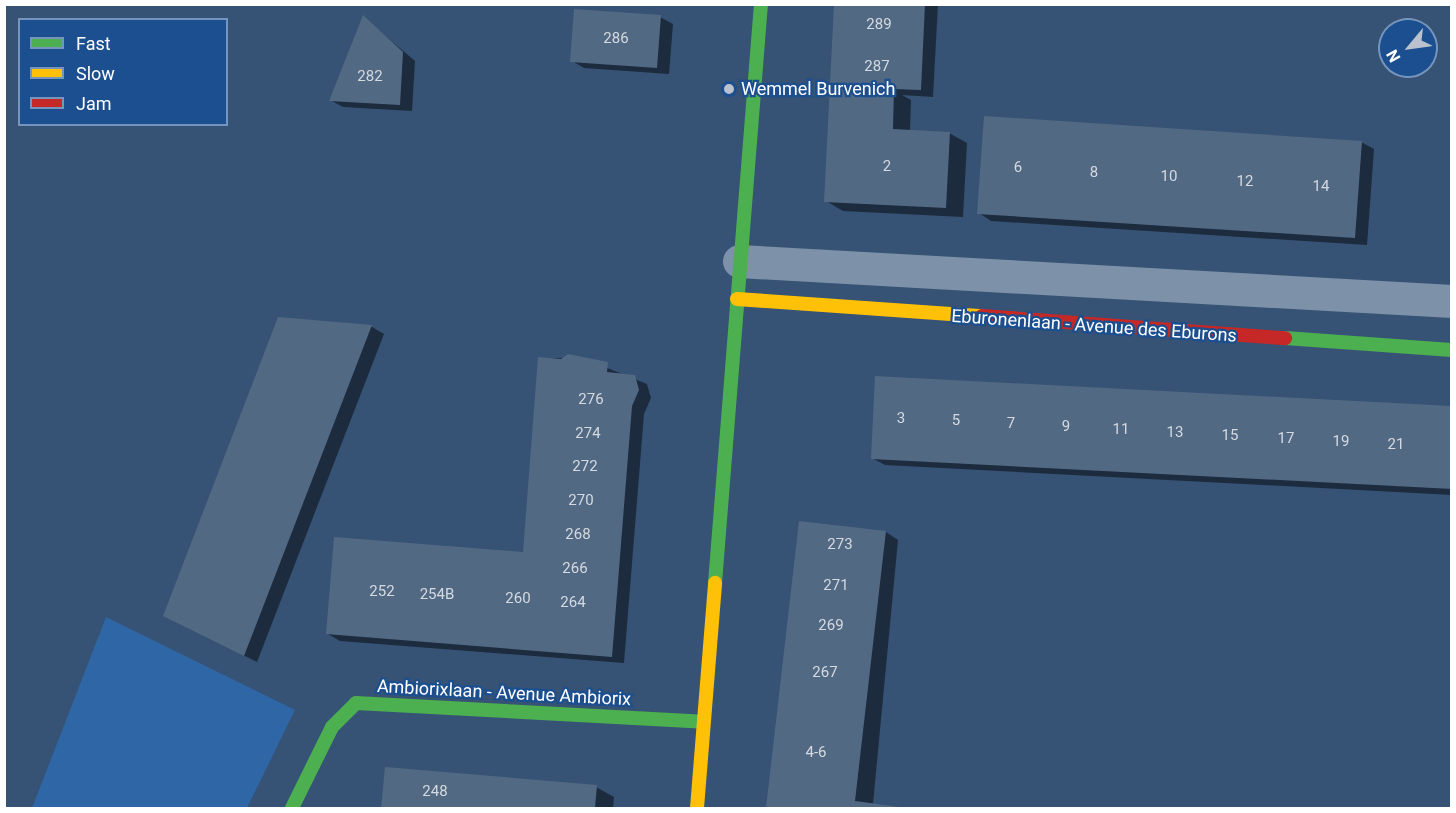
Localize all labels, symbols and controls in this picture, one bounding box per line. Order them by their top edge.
house number: 289 [866,16,892,34]
legend [18,18,228,126]
north arrow [1378,18,1438,78]
house number: 286 [603,30,629,48]
text: Fast [76,33,111,54]
text: N [1383,46,1405,66]
house number: 287 [864,58,890,76]
text: Slow [76,63,115,84]
house number: 282 [357,68,383,86]
place label: Wemmel Burvenich [741,78,895,100]
marker: Wemmel Burvenich [722,82,736,96]
text: Jam [76,93,112,114]
house number: 2 [883,158,891,176]
house number: 6 [1014,159,1022,177]
house number: 8 [1090,164,1098,182]
house number: 10 [1161,168,1177,186]
house number: 12 [1237,173,1253,191]
house number: 14 [1313,178,1329,196]
street label: Eburonenlaan - Avenue des Eburons [951,305,1237,347]
house number: 276 [578,391,604,409]
house number: 3 [897,410,905,428]
house number: 5 [952,412,960,430]
house number: 7 [1007,415,1015,433]
house number: 9 [1062,418,1070,436]
house number: 11 [1113,421,1129,439]
house number: 13 [1167,424,1183,442]
house number: 274 [575,425,601,443]
house number: 15 [1222,427,1238,445]
house number: 17 [1278,430,1294,448]
house number: 19 [1333,433,1349,451]
house number: 21 [1388,436,1404,454]
house number: 272 [572,458,598,476]
house number: 270 [568,492,594,510]
house number: 268 [565,526,591,544]
house number: 273 [827,536,853,554]
house number: 266 [562,560,588,578]
house number: 271 [823,577,849,595]
house number: 252 [369,583,395,601]
house number: 254B [420,586,454,604]
house number: 260 [505,590,531,608]
house number: 264 [560,594,586,612]
house number: 269 [818,617,844,635]
house number: 267 [812,664,838,682]
street label: Ambiorixlaan - Avenue Ambiorix [376,676,632,710]
house number: 4-6 [805,744,827,762]
house number: 248 [422,783,448,801]

